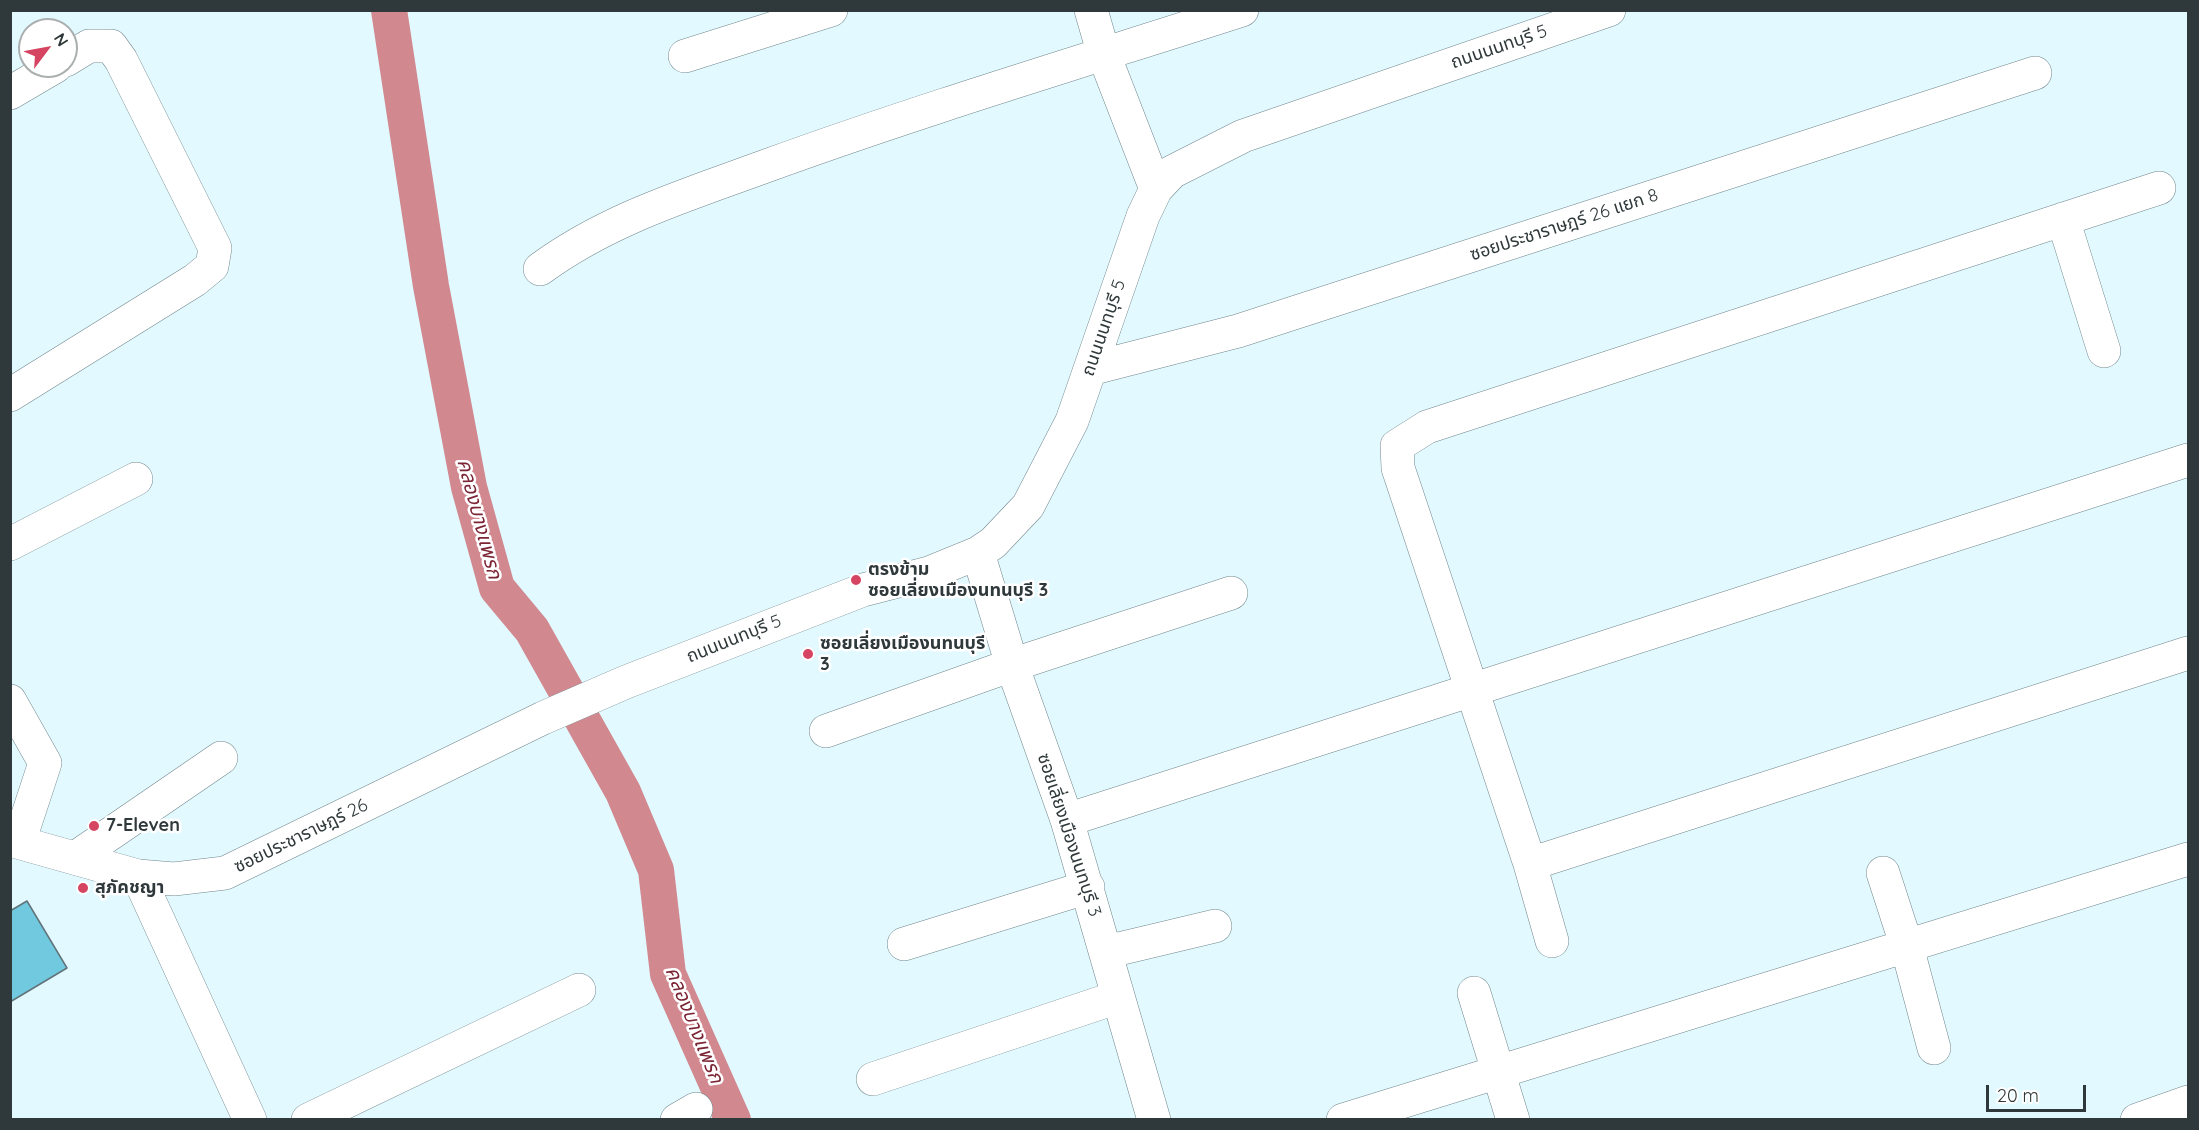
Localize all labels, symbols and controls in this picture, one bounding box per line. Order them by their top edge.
north arrow [18,18,78,78]
street label: ถนนนนทบุรี 5 [1448,20,1550,74]
text: N [50,29,73,50]
street label: ซอยประชาราษฎร์ 26 แยก 8 [1467,184,1661,266]
street label: ถนนนนทบุรี 5 [1077,277,1131,379]
water label: คลองบางแพรก [451,456,507,582]
place label: ตรงข้าม ซอยเลี่ยงเมืองนทนบุรี 3 [868,559,1048,602]
marker: ตรงข้าม ซอยเลี่ยงเมืองนทนบุรี 3 [849,573,863,587]
street label: ถนนนนทบุรี 5 [683,610,785,668]
place label: ซอยเลี่ยงเมืองนทนบุรี 3 [820,633,985,676]
marker: ซอยเลี่ยงเมืองนทนบุรี 3 [801,647,815,661]
street label: ซอยเลี่ยงเมืองนนทบุรี 3 [1032,751,1106,919]
street label: ซอยประชาราษฎร์ 26 [231,794,371,878]
place label: 7-Eleven [106,815,180,837]
marker: 7-Eleven [87,819,101,833]
place label: สุภัคชญา [95,877,164,899]
marker: สุภัคชญา [76,881,90,895]
water label: คลองบางแพรก [660,963,728,1087]
scale bar [1989,1073,2090,1111]
text: 20 m [1997,1084,2039,1107]

